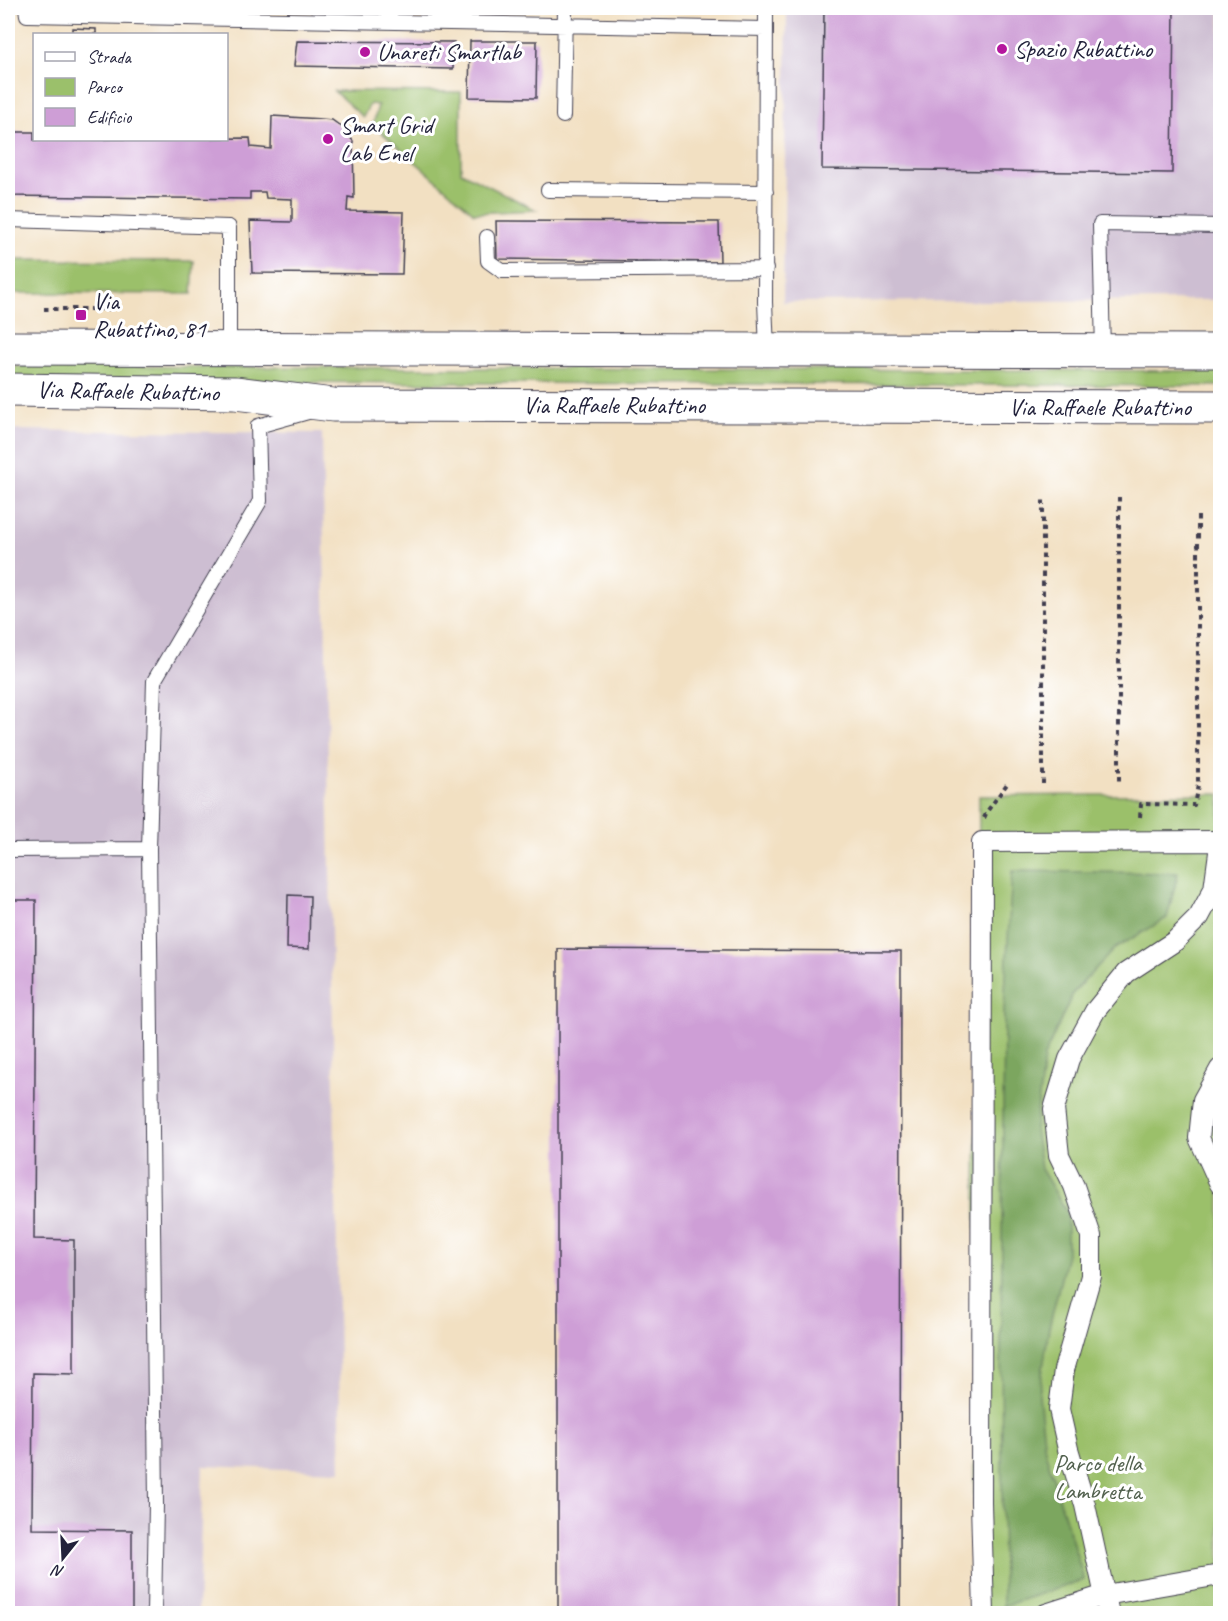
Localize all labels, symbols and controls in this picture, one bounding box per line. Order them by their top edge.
legend [33,33,228,141]
place label: Spazio Rubattino [1014,34,1154,64]
place label: Unareti Smartlab [377,37,522,67]
marker: Spazio Rubattino [995,42,1009,56]
marker: Unareti Smartlab [358,45,372,59]
text: Strada [87,46,132,68]
text: Parco [87,76,123,98]
text: Edificio [87,106,133,128]
place label: Smart Grid Lab Enel [340,110,436,168]
marker: Smart Grid Lab Enel [321,132,335,146]
place label: Via Rubattino, 81 [93,286,207,344]
marker: Via Rubattino, 81 [74,308,88,322]
street label: Via Raffaele Rubattino [37,374,221,408]
street label: Via Raffaele Rubattino [523,390,707,420]
street label: Via Raffaele Rubattino [1009,392,1193,422]
park label: Parco della Lambretta [1054,1448,1144,1506]
north arrow [33,1528,93,1588]
text: N [48,1559,66,1582]

